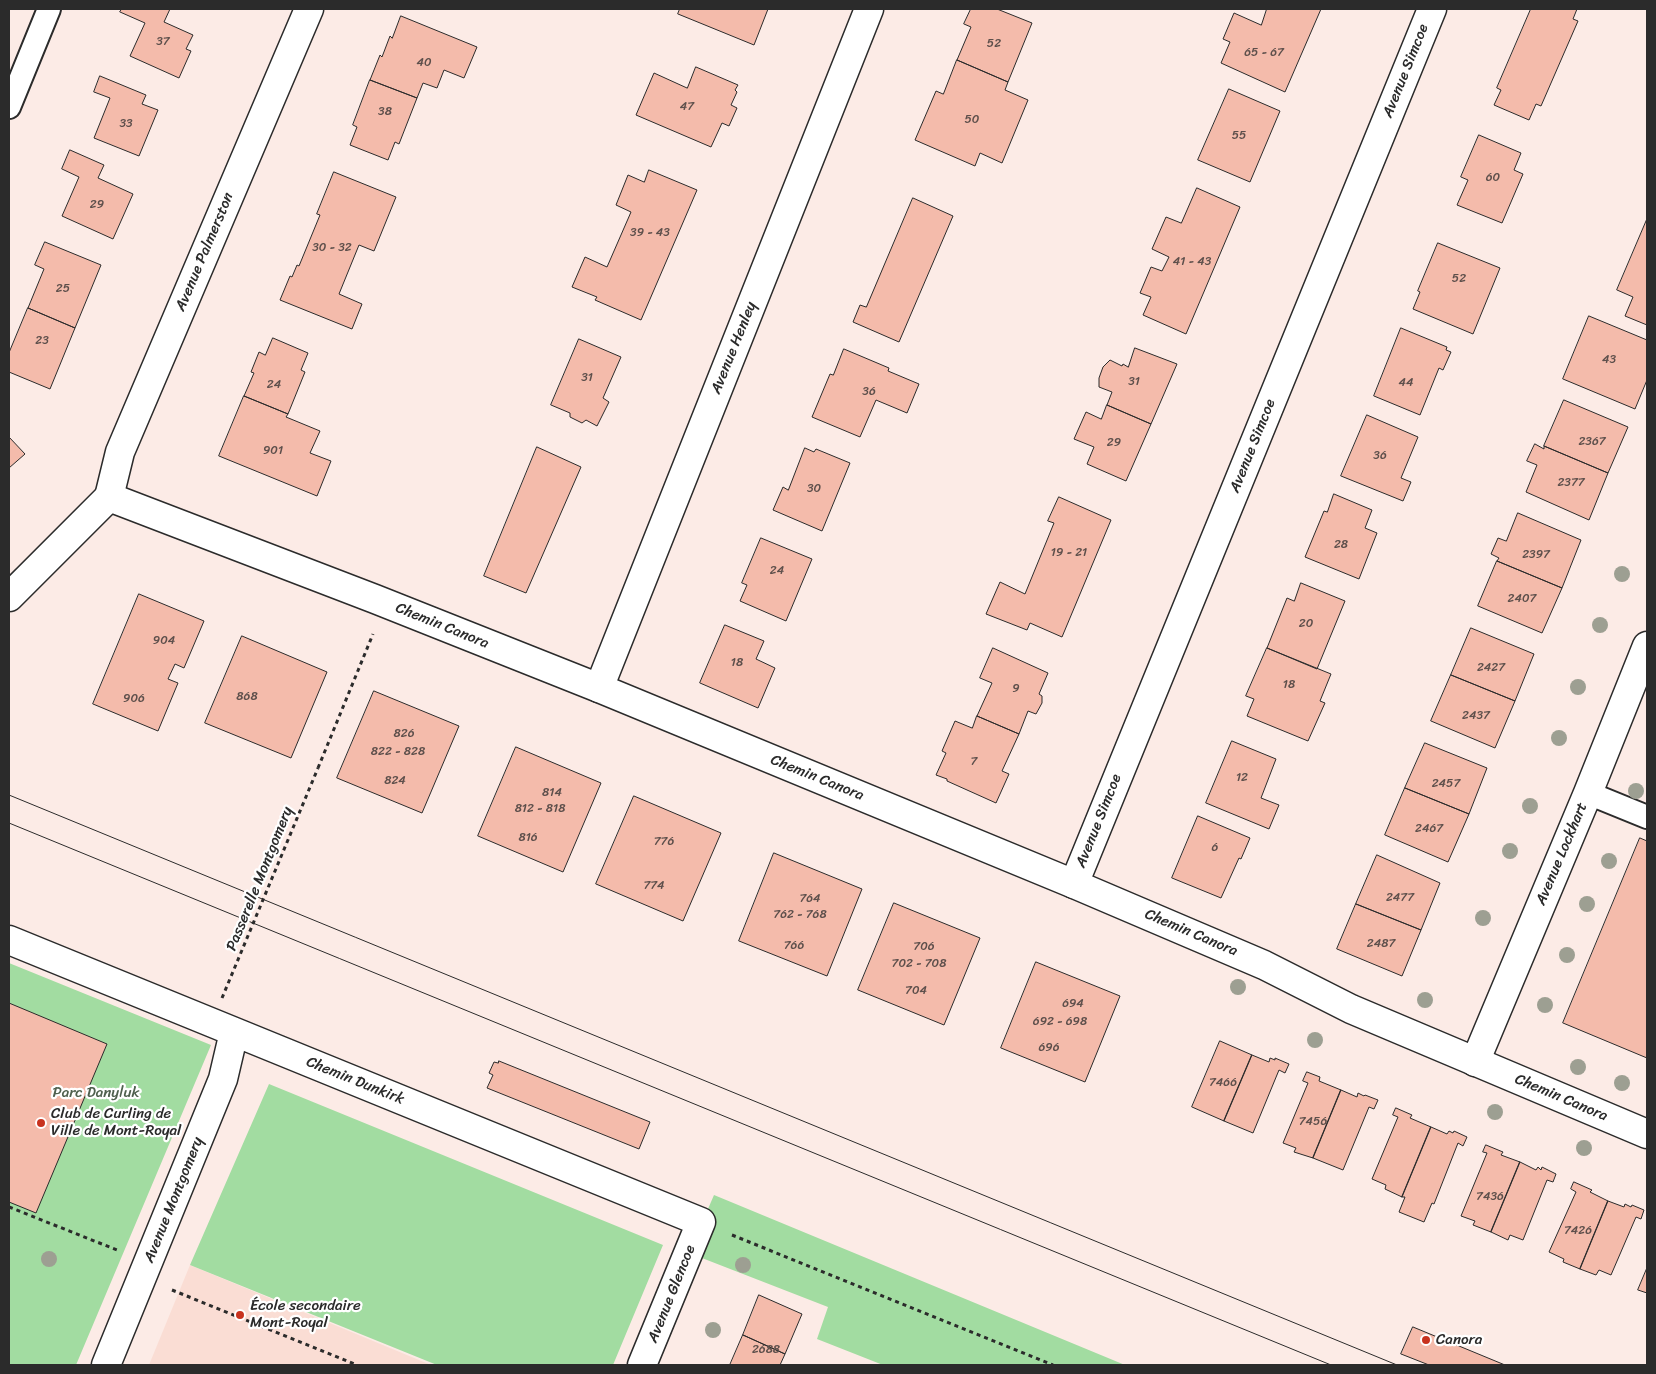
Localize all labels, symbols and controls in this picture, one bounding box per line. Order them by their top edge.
street label: Avenue Simcoe [1379,22,1433,120]
house number: 37 [156,35,170,49]
house number: 52 [987,37,1001,51]
house number: 65 - 67 [1244,46,1284,60]
house number: 40 [416,56,432,70]
house number: 47 [680,100,694,114]
house number: 38 [378,105,392,119]
house number: 50 [965,113,979,127]
house number: 33 [119,117,133,131]
house number: 55 [1232,129,1246,143]
house number: 60 [1486,171,1500,185]
street label: Avenue Palmerston [172,190,238,314]
house number: 29 [90,198,104,212]
house number: 39 - 43 [630,226,670,240]
house number: 30 - 32 [312,241,352,255]
house number: 41 - 43 [1173,255,1211,269]
house number: 52 [1452,272,1466,286]
house number: 25 [56,282,70,296]
street label: Avenue Henley [707,299,761,397]
house number: 23 [35,334,49,348]
house number: 43 [1602,353,1616,367]
house number: 31 [581,371,593,385]
house number: 31 [1128,375,1140,389]
house number: 44 [1399,376,1413,390]
house number: 24 [267,378,281,392]
house number: 36 [862,385,876,399]
street label: Avenue Simcoe [1226,397,1280,495]
house number: 2367 [1578,435,1606,449]
house number: 29 [1107,436,1121,450]
house number: 901 [263,444,283,458]
house number: 36 [1373,449,1387,463]
house number: 2377 [1557,476,1585,490]
house number: 30 [807,482,821,496]
house number: 28 [1334,538,1348,552]
house number: 19 - 21 [1051,546,1087,560]
house number: 2397 [1522,548,1550,562]
house number: 24 [770,564,784,578]
house number: 2407 [1508,592,1536,606]
street label: Chemin Canora [393,599,491,653]
house number: 20 [1299,617,1313,631]
house number: 904 [153,634,175,648]
house number: 18 [731,656,743,670]
house number: 2427 [1477,661,1505,675]
house number: 18 [1283,678,1295,692]
house number: 9 [1012,682,1020,696]
house number: 868 [236,690,258,704]
house number: 906 [123,692,145,706]
house number: 2437 [1462,709,1490,723]
house number: 826 [394,727,414,741]
house number: 822 - 828 [371,745,425,759]
street label: Chemin Canora [768,751,866,805]
house number: 7 [971,755,977,769]
house number: 12 [1236,771,1248,785]
street label: Avenue Simcoe [1072,772,1126,870]
house number: 824 [384,774,406,788]
house number: 2457 [1432,777,1460,791]
house number: 814 [542,786,562,800]
street label: Avenue Lockhart [1532,800,1592,908]
house number: 812 - 818 [515,802,565,816]
street label: Passerelle Montgomery [223,804,297,954]
house number: 2467 [1415,822,1443,836]
house number: 816 [518,831,538,845]
house number: 776 [654,835,674,849]
house number: 6 [1212,841,1218,855]
house number: 774 [643,879,665,893]
house number: 2477 [1386,891,1414,905]
house number: 764 [799,892,821,906]
street label: Chemin Canora [1142,905,1240,961]
house number: 762 - 768 [773,908,827,922]
house number: 2487 [1367,937,1395,951]
house number: 766 [784,939,804,953]
house number: 706 [913,940,935,954]
house number: 702 - 708 [892,957,946,971]
house number: 704 [905,984,927,998]
house number: 694 [1062,997,1084,1011]
house number: 692 - 698 [1033,1015,1087,1029]
house number: 696 [1039,1041,1059,1055]
street label: Chemin Dunkirk [303,1053,407,1109]
street label: Chemin Canora [1512,1070,1610,1126]
house number: 7466 [1209,1076,1237,1090]
park label: Parc Danyluk [53,1084,139,1102]
place label: Club de Curling de Ville de Mont-Royal [51,1105,181,1140]
house number: 7456 [1299,1115,1327,1129]
marker: Club de Curling de Ville de Mont-Royal [35,1117,47,1129]
street label: Avenue Montgomery [141,1134,207,1266]
house number: 7436 [1476,1190,1504,1204]
house number: 7426 [1564,1224,1592,1238]
street label: Avenue Glencoe [644,1243,700,1345]
place label: École secondaire Mont-Royal [250,1297,361,1332]
marker: École secondaire Mont-Royal [234,1309,246,1321]
place label: Canora [1436,1331,1482,1349]
marker: Canora [1420,1334,1432,1346]
house number: 2688 [752,1343,780,1357]

